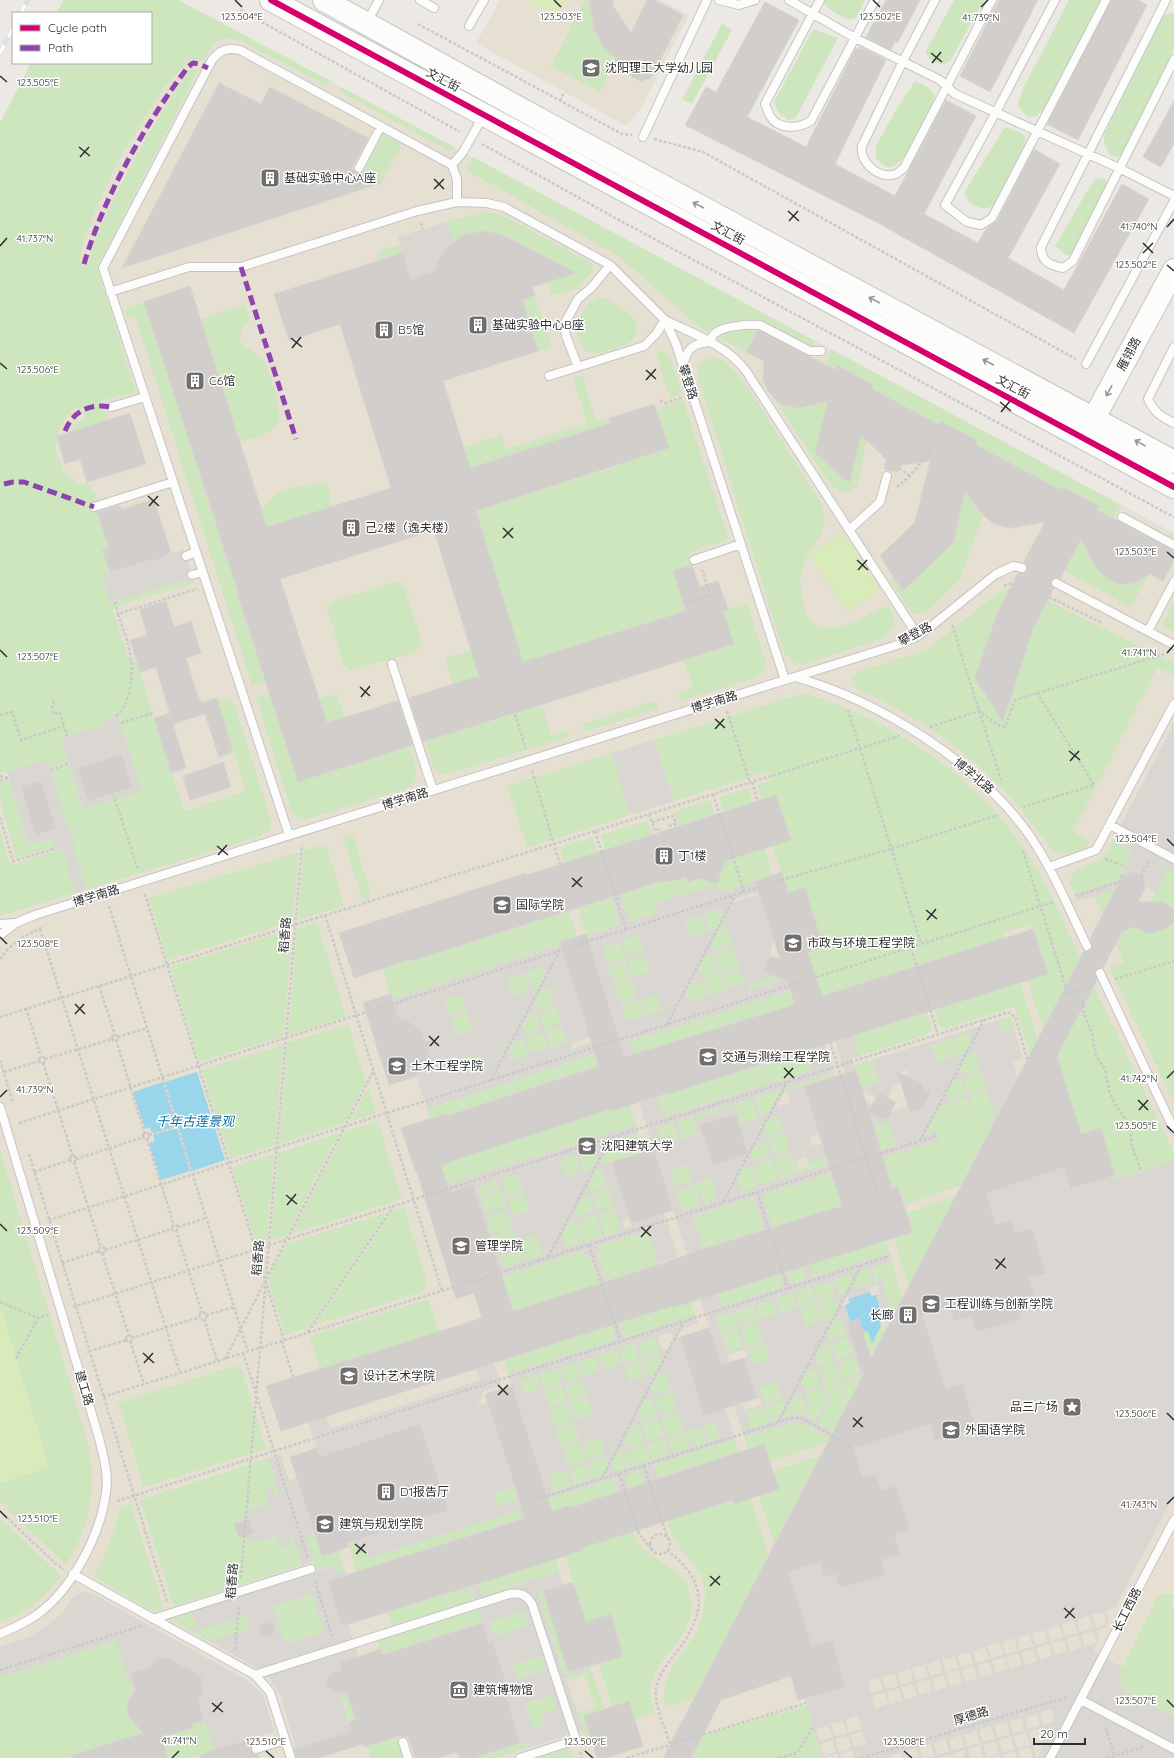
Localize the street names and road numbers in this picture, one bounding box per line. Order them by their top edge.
street label: 文汇街 [424,64,463,95]
street label: 文汇街 [709,217,748,248]
street label: 雁翎路 [1113,334,1144,373]
street label: 攀登路 [676,362,701,401]
street label: 文汇街 [994,371,1033,402]
street label: 攀登路 [895,618,934,649]
street label: 博学南路 [689,687,739,716]
street label: 博学北路 [951,754,998,797]
street label: 博学南路 [380,784,430,813]
street label: 博学南路 [71,881,121,910]
street label: 稻香路 [275,916,294,954]
street label: 稻香路 [248,1239,267,1277]
street label: 建工路 [72,1368,97,1407]
street label: 稻香路 [222,1562,241,1600]
street label: 长工西路 [1109,1585,1144,1635]
street label: 厚德路 [951,1703,990,1728]

